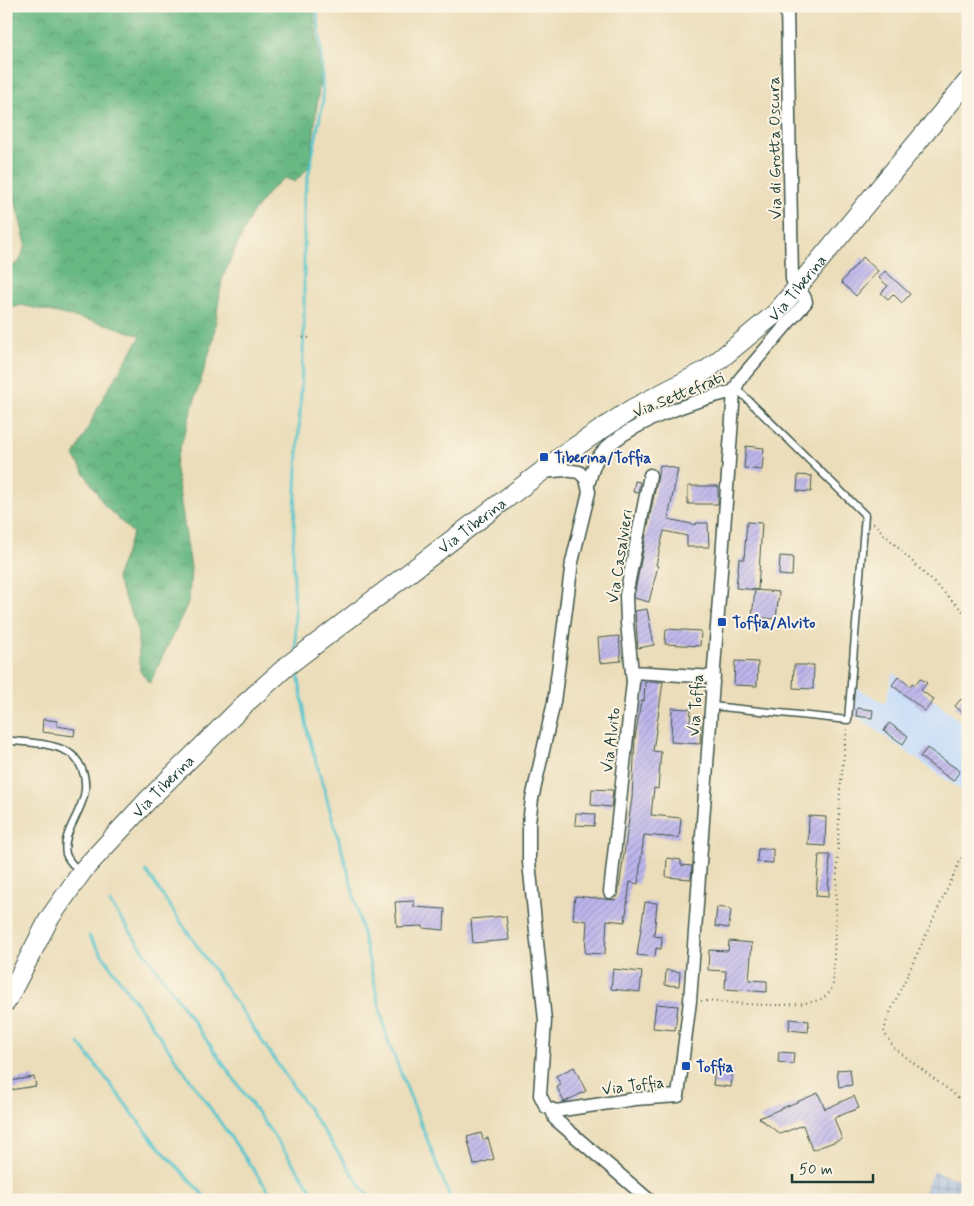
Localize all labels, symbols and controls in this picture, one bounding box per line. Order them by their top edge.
street label: Via di Grotta Oscura [764,76,787,220]
street label: Via Tiberina [764,251,832,327]
street label: Via Settefrati [630,368,727,423]
place label: Tiberina/Toffia [554,448,651,469]
marker: Tiberina/Toffia [538,451,550,463]
street label: Via Tiberina [434,493,511,559]
street label: Via Casalvieri [603,507,638,605]
place label: Toffia/Alvito [732,613,816,634]
marker: Toffia/Alvito [716,616,728,628]
street label: Via Toffia [684,673,709,737]
street label: Via Alvito [597,707,626,774]
street label: Via Tiberina [128,751,200,823]
place label: Toffia [696,1057,734,1078]
marker: Toffia [680,1060,692,1072]
street label: Via Toffia [601,1072,666,1101]
scale bar [792,1151,873,1183]
text: 50 m [799,1160,833,1180]

